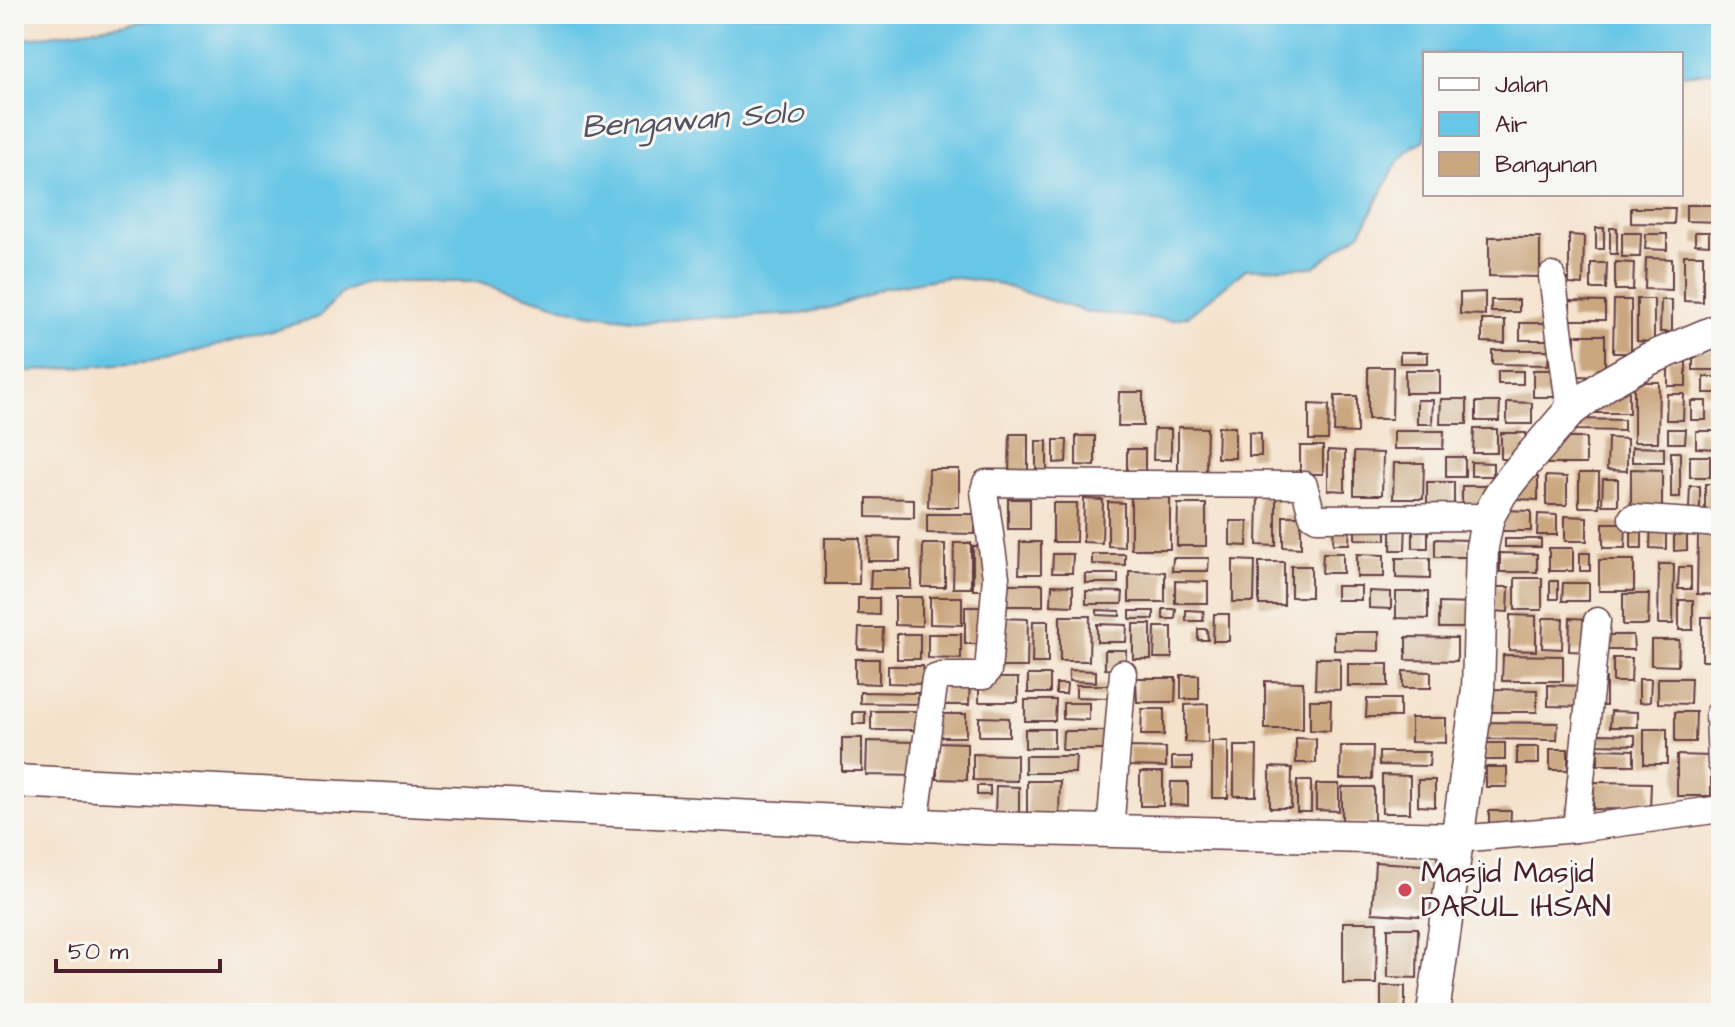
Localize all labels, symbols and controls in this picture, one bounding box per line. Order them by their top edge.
legend [1423,52,1683,196]
text: Jalan [1495,68,1548,102]
water label: Bengawan Solo [580,90,806,151]
text: Air [1495,108,1527,142]
text: Bangunan [1495,148,1597,183]
place label: Masjid Masjid DARUL IHSAN [1421,852,1611,928]
marker: Masjid Masjid DARUL IHSAN [1396,881,1414,899]
scale bar [56,923,220,973]
text: 50 m [68,935,129,969]

